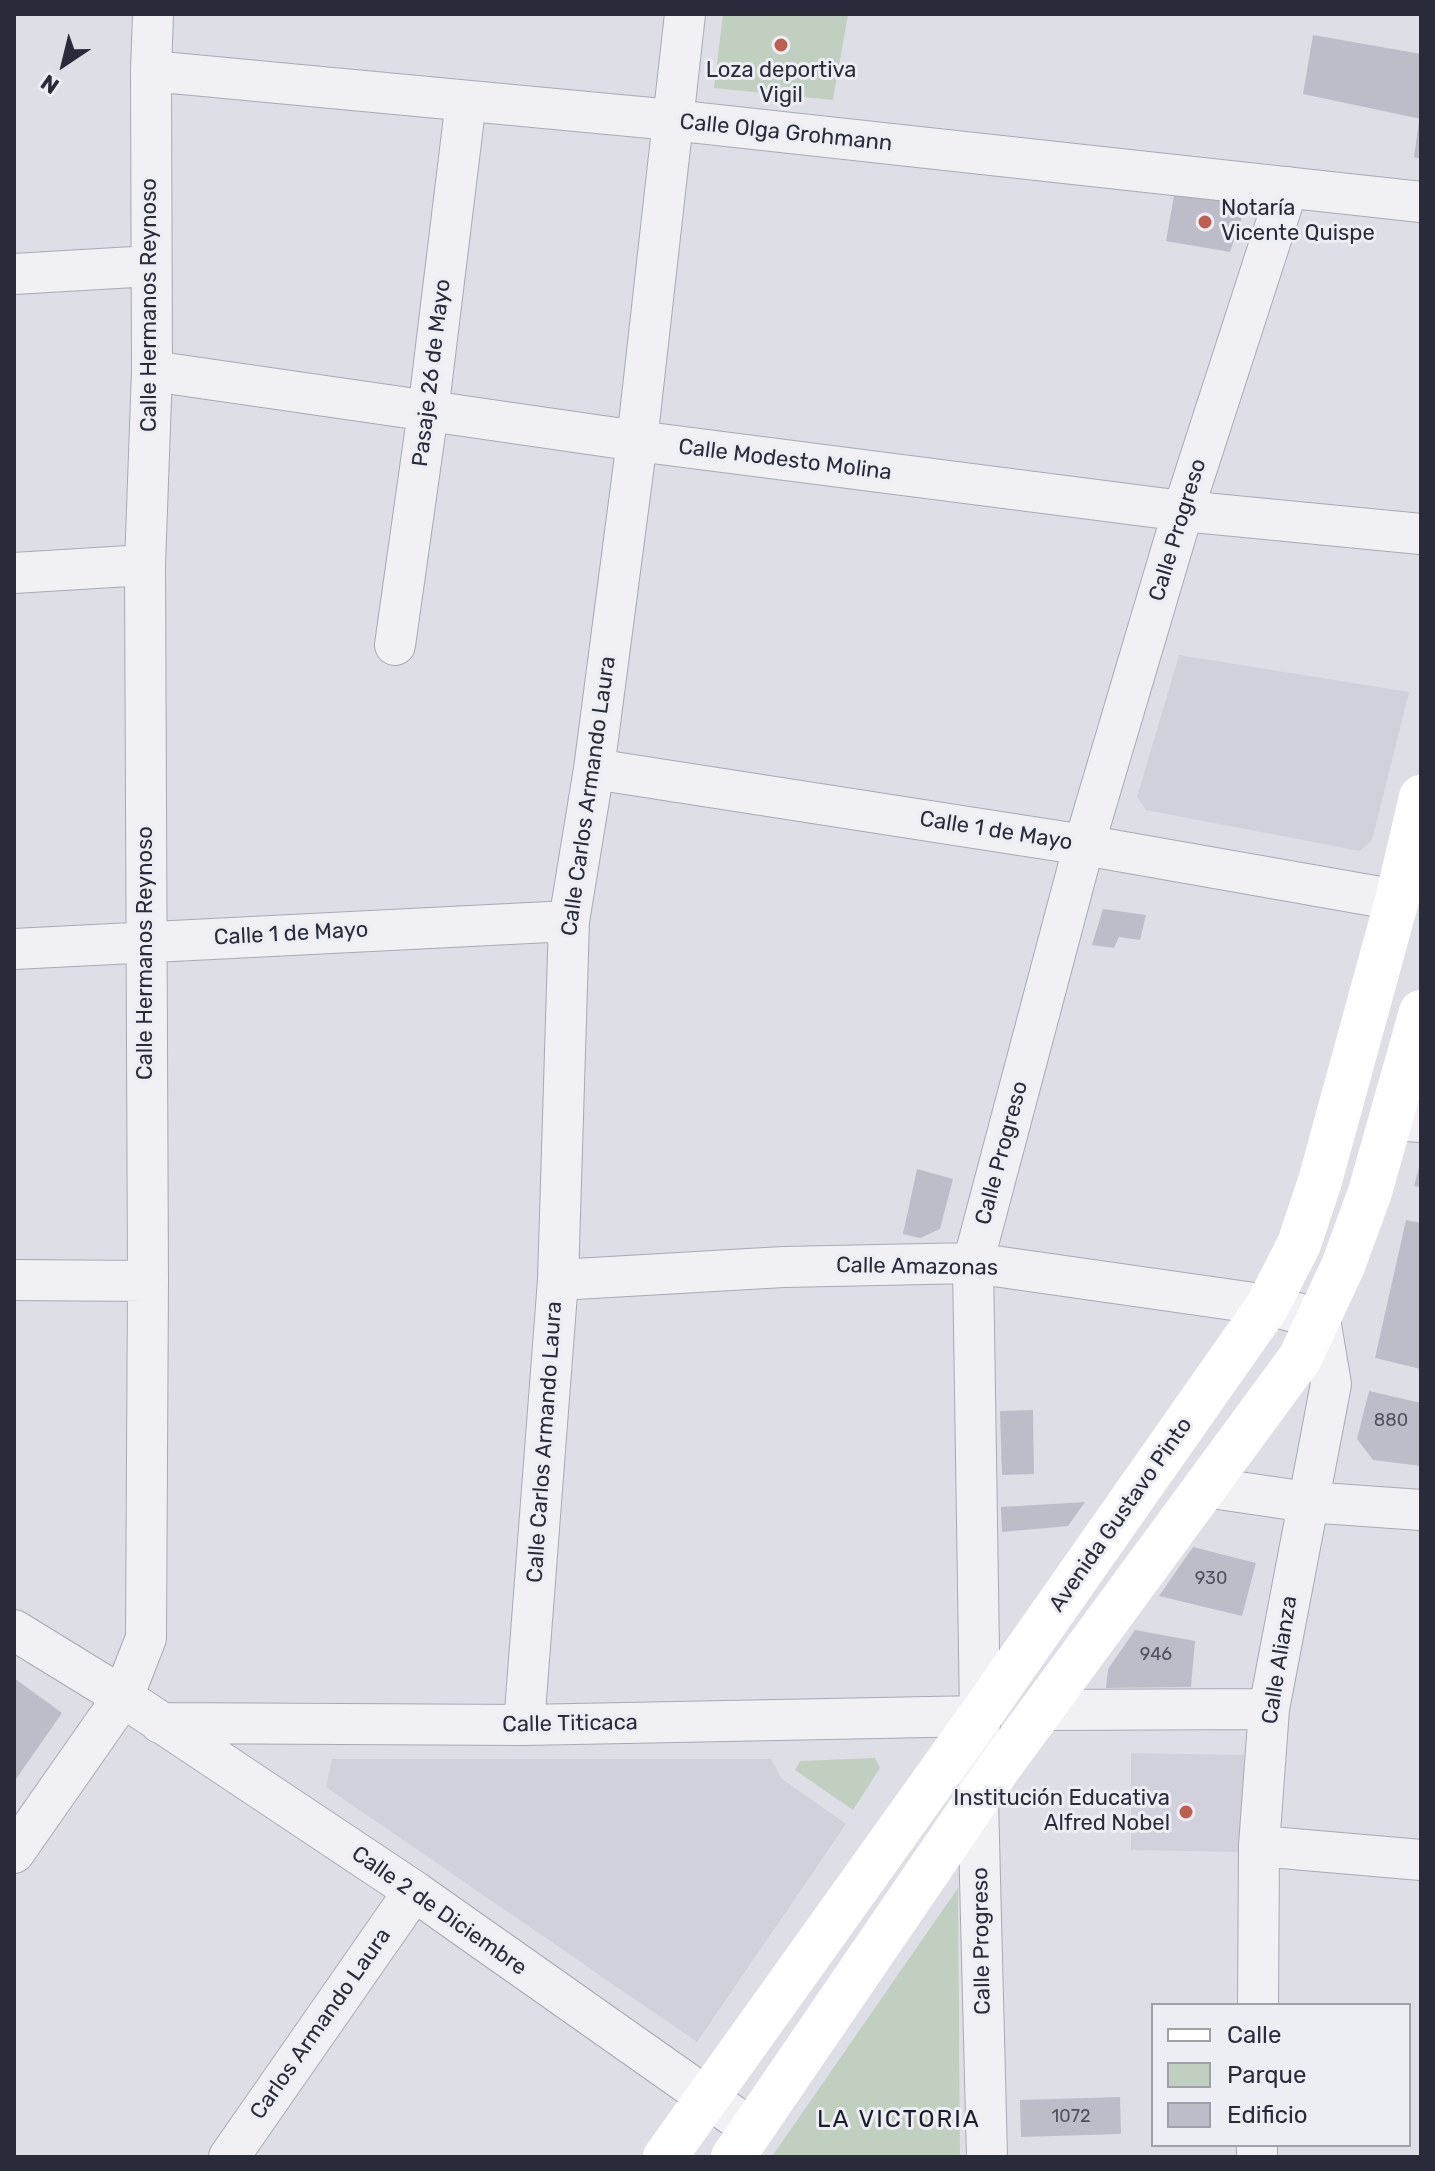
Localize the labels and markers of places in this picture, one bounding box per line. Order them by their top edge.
marker: Loza deportiva Vigil [772,36,790,54]
place label: Loza deportiva Vigil [706,58,856,110]
place label: Notaría Vicente Quispe [1221,196,1375,248]
marker: Notaría Vicente Quispe [1196,213,1214,231]
place label: Institución Educativa Alfred Nobel [953,1786,1170,1838]
marker: Institución Educativa Alfred Nobel [1177,1803,1195,1821]

